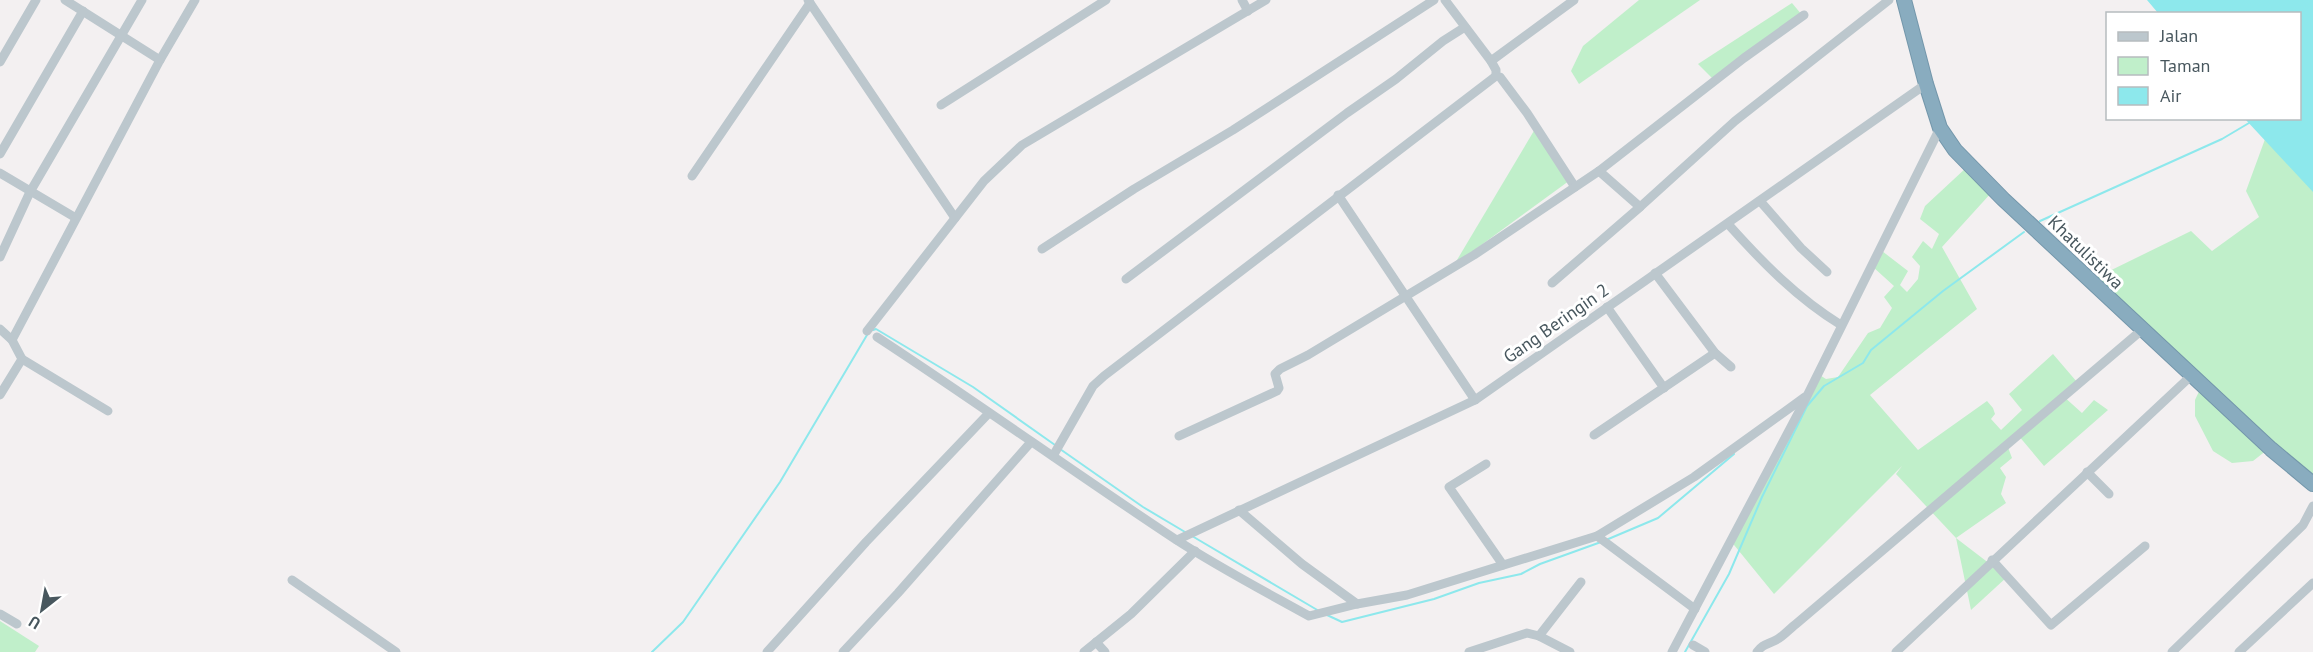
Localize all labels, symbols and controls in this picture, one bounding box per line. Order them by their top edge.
legend [2106,12,2301,120]
text: Jalan [2159,24,2198,47]
text: Taman [2160,54,2210,77]
text: Air [2160,84,2181,107]
street label: Khatulistiwa [2043,210,2129,294]
street label: Gang Beringin 2 [1499,278,1613,368]
north arrow [12,580,72,640]
text: U [25,612,44,634]

